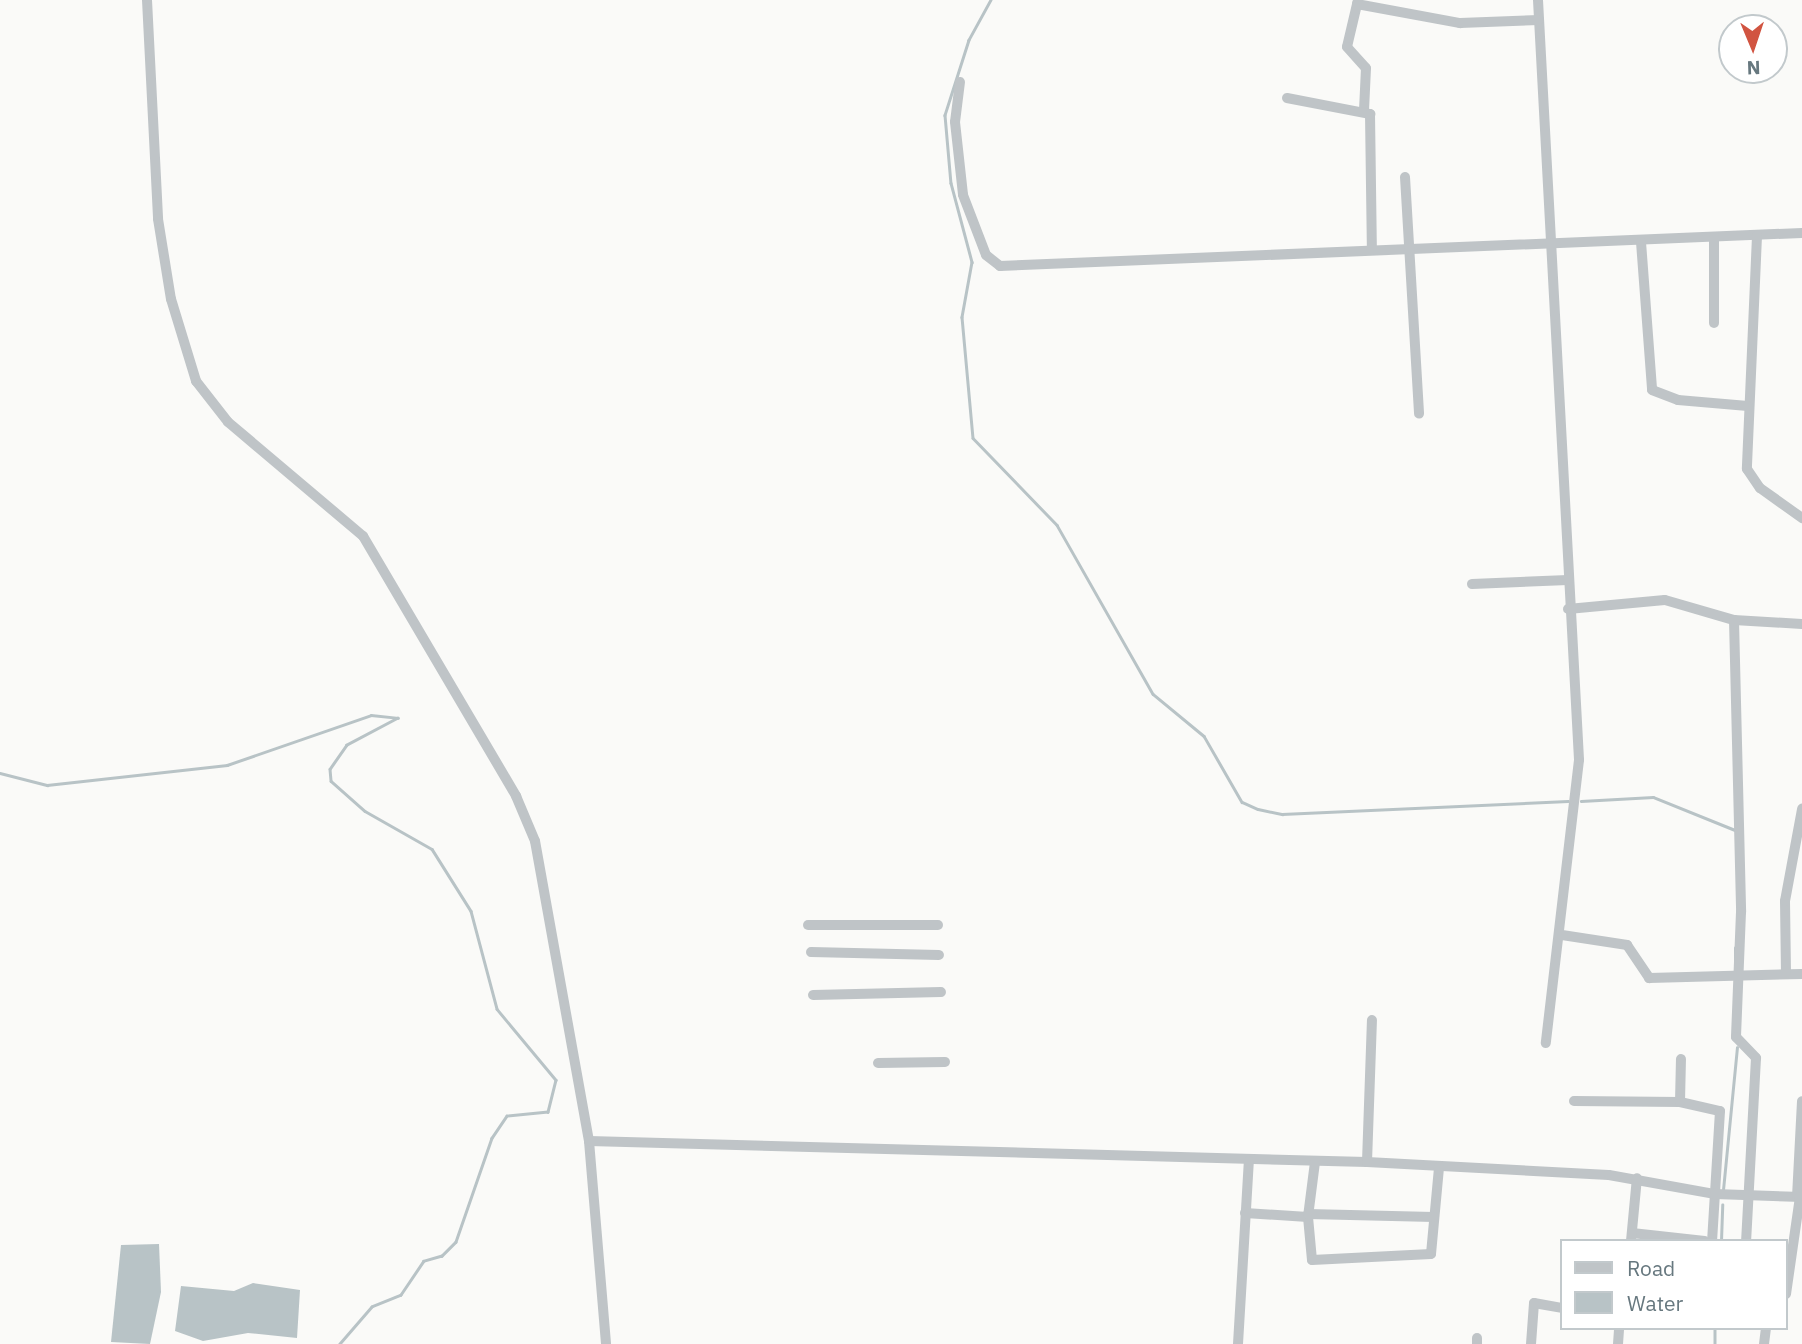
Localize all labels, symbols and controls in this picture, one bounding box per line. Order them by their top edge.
north arrow [1718,14,1788,84]
text: N [1746,56,1761,80]
legend [1560,1239,1788,1330]
text: Road [1627,1254,1675,1282]
text: Water [1627,1289,1683,1317]

